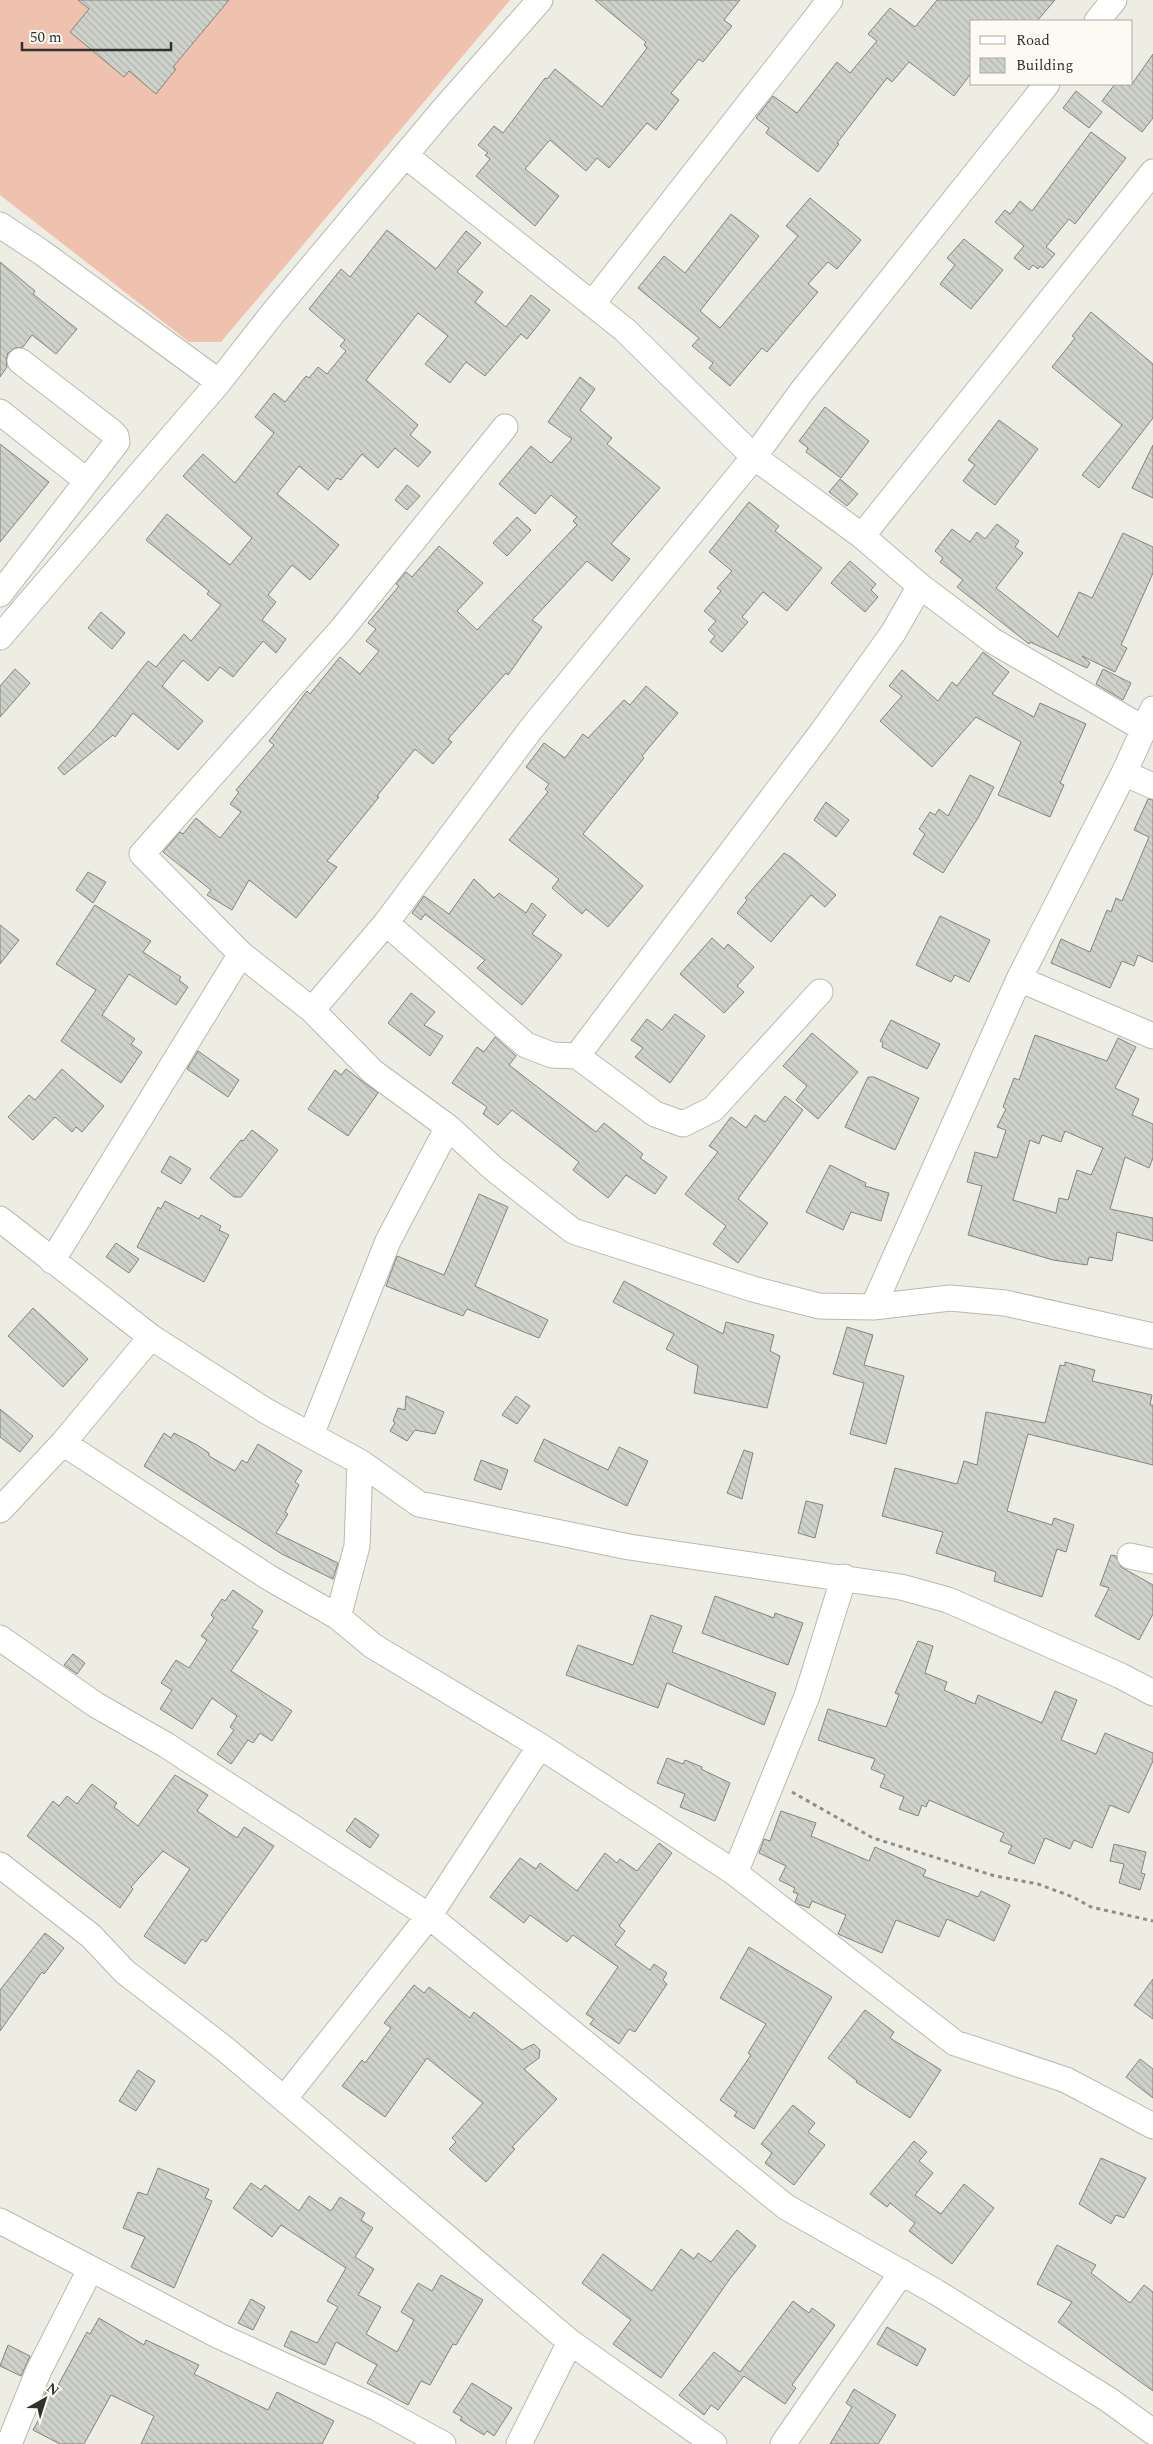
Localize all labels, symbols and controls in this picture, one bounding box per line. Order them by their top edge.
scale bar [22,20,171,52]
legend [970,20,1133,85]
text: 50 m [30,26,62,49]
text: Road [1016,29,1050,52]
text: Building [1016,54,1073,77]
north arrow [20,2374,70,2424]
text: N [42,2378,64,2401]

